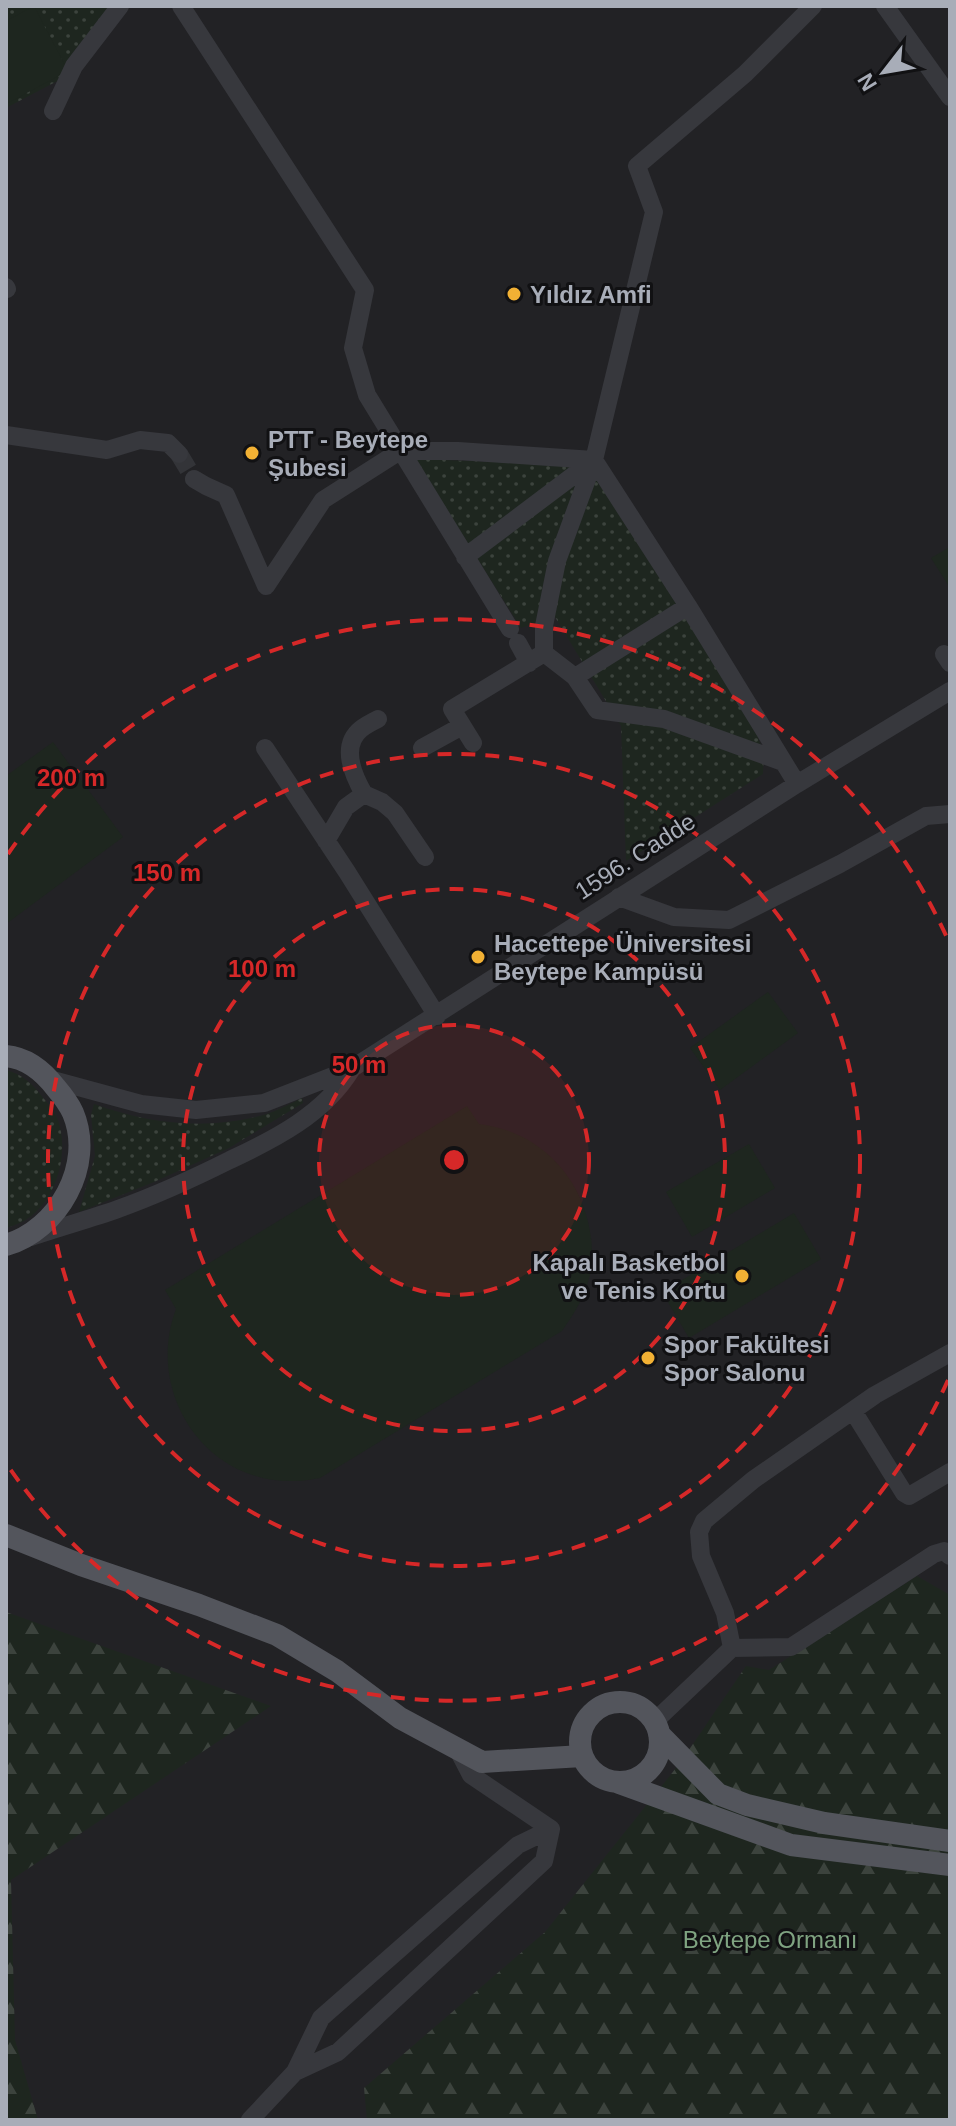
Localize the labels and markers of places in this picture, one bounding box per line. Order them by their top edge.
place label: Yıldız Amfi [530,281,652,308]
marker: Yıldız Amfi [505,285,523,303]
place label: PTT - Beytepe Şubesi [268,426,428,481]
marker: PTT - Beytepe Şubesi [243,444,261,462]
place label: Hacettepe Üniversitesi Beytepe Kampüsü [494,930,751,985]
marker: Hacettepe Üniversitesi Beytepe Kampüsü [469,948,487,966]
centre of rings [440,1146,468,1174]
place label: Kapalı Basketbol ve Tenis Kortu [533,1249,726,1304]
marker: Kapalı Basketbol ve Tenis Kortu [733,1267,751,1285]
place label: Spor Fakültesi Spor Salonu [664,1331,829,1386]
marker: Spor Fakültesi Spor Salonu [639,1349,657,1367]

